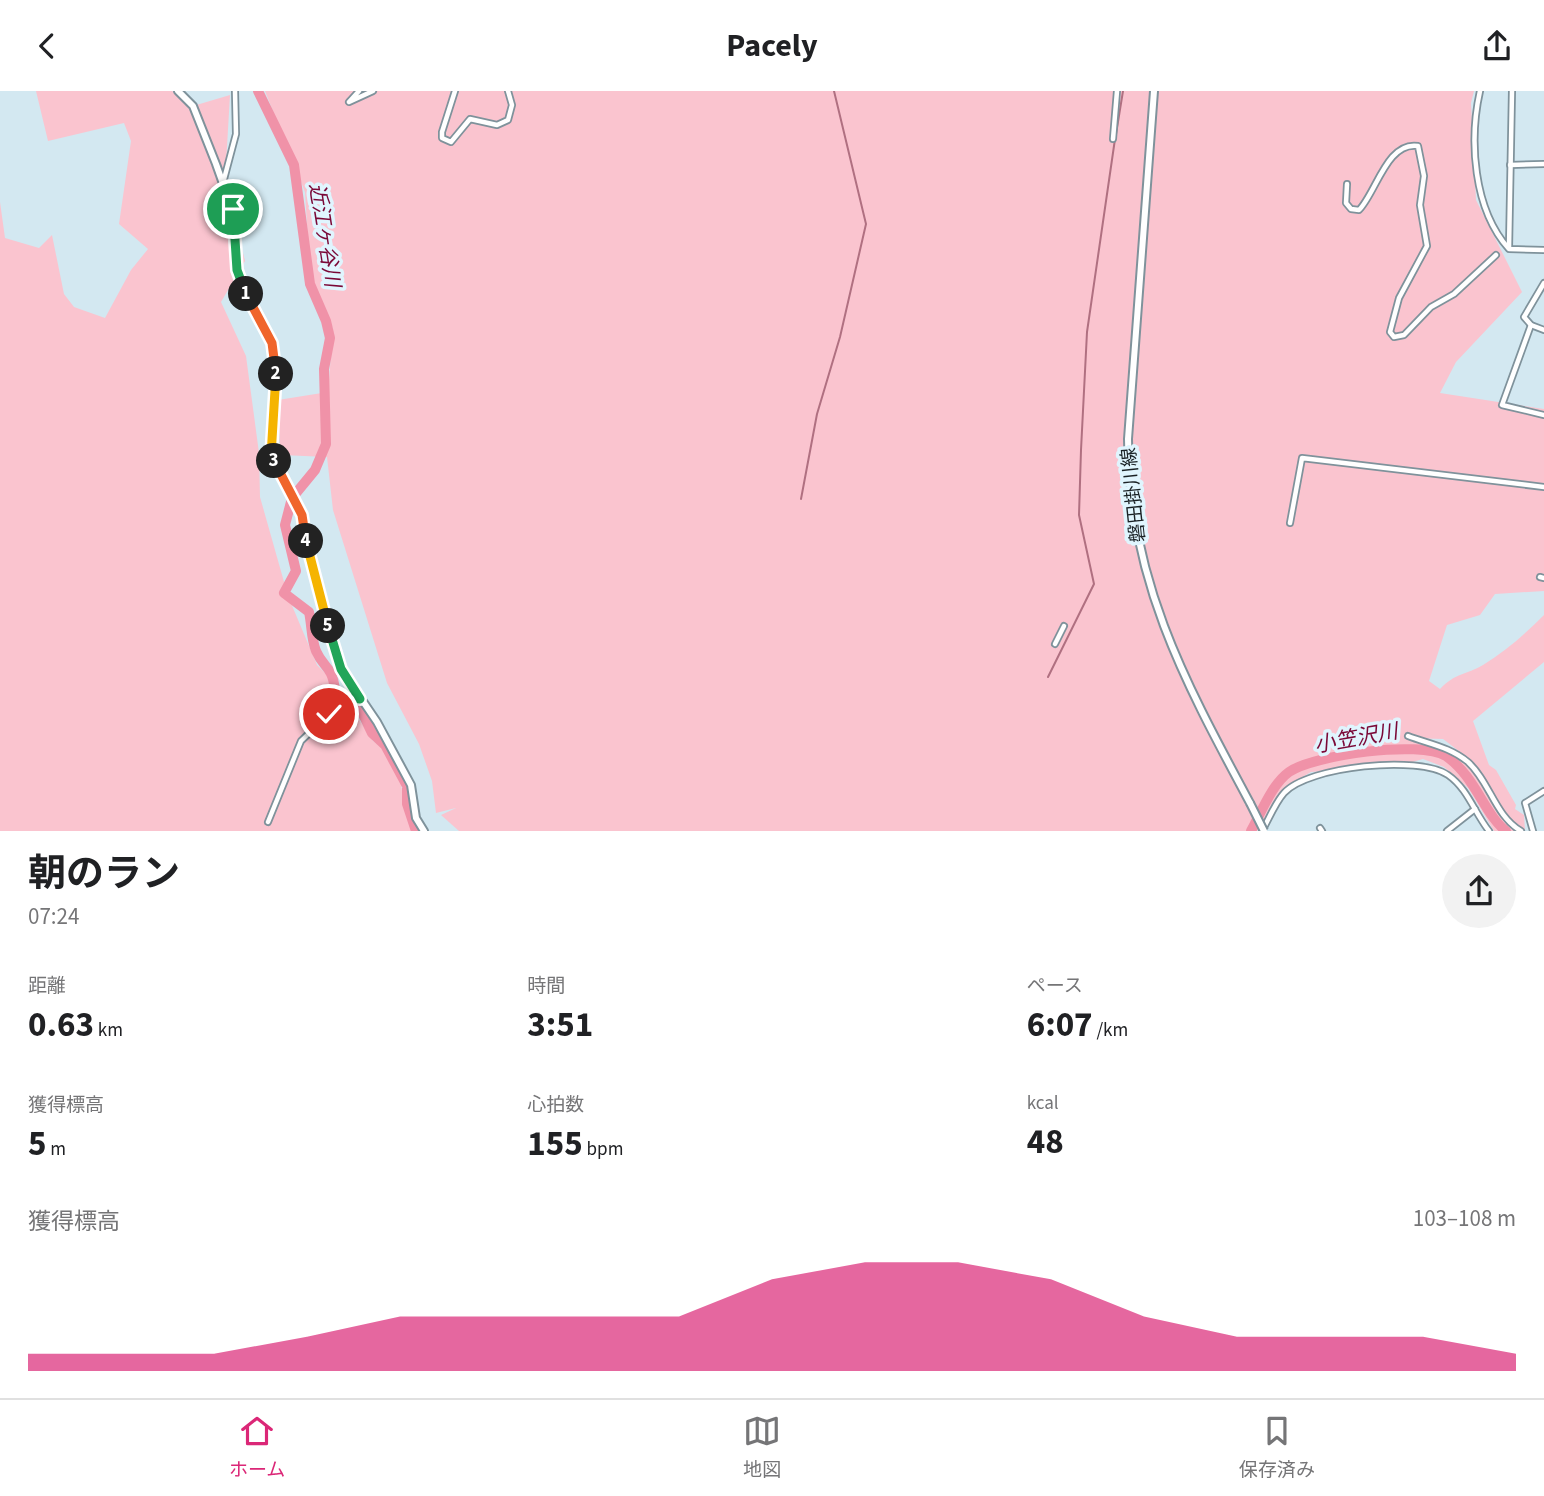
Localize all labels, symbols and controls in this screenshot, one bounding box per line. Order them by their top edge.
text: Pacely [726,23,818,69]
icon: back [28,27,66,65]
icon: share [1478,27,1516,65]
pin [203,179,263,239]
water label: 近江ヶ谷川 [302,181,348,291]
icon: arrive [214,190,252,228]
pin: 1 [229,277,264,311]
text: 1 [240,280,251,307]
pin: 2 [258,357,294,391]
text: 2 [270,360,281,387]
pin: 3 [256,443,292,479]
street label: 磐田掛川線 [1116,446,1152,544]
text: 3 [268,447,279,474]
pin: 4 [288,524,324,559]
text: 4 [300,527,311,554]
pin: 5 [310,609,346,643]
text: 5 [322,612,333,639]
pin [299,684,359,744]
icon: check [310,695,348,733]
water label: 小笠沢川 [1312,716,1402,760]
text: 朝のラン [28,847,180,901]
button: share [1442,854,1516,928]
text: 07:24 [28,900,79,933]
text: 距離 [28,973,66,1000]
text: 時間 [527,973,565,1000]
text: ペース [1027,973,1083,1000]
text: 0.63 [28,1000,94,1050]
text: 3:51 [527,1000,593,1050]
text: 6:07 [1027,1000,1093,1050]
text: km [94,1017,123,1044]
text: /km [1093,1017,1128,1044]
text: kcal [1027,1090,1059,1117]
text: 獲得標高 [28,1092,104,1119]
text: 心拍数 [527,1092,584,1119]
text: 48 [1027,1117,1064,1167]
text: 5 [28,1119,46,1169]
text: 155 [527,1119,583,1169]
text: m [46,1136,66,1163]
text: bpm [583,1136,623,1163]
text: 103–108 m [1413,1202,1516,1235]
text: 獲得標高 [28,1205,120,1238]
tab: ホーム [229,1412,285,1484]
tab: 地図 [743,1412,781,1484]
tab: 保存済み [1239,1412,1315,1484]

